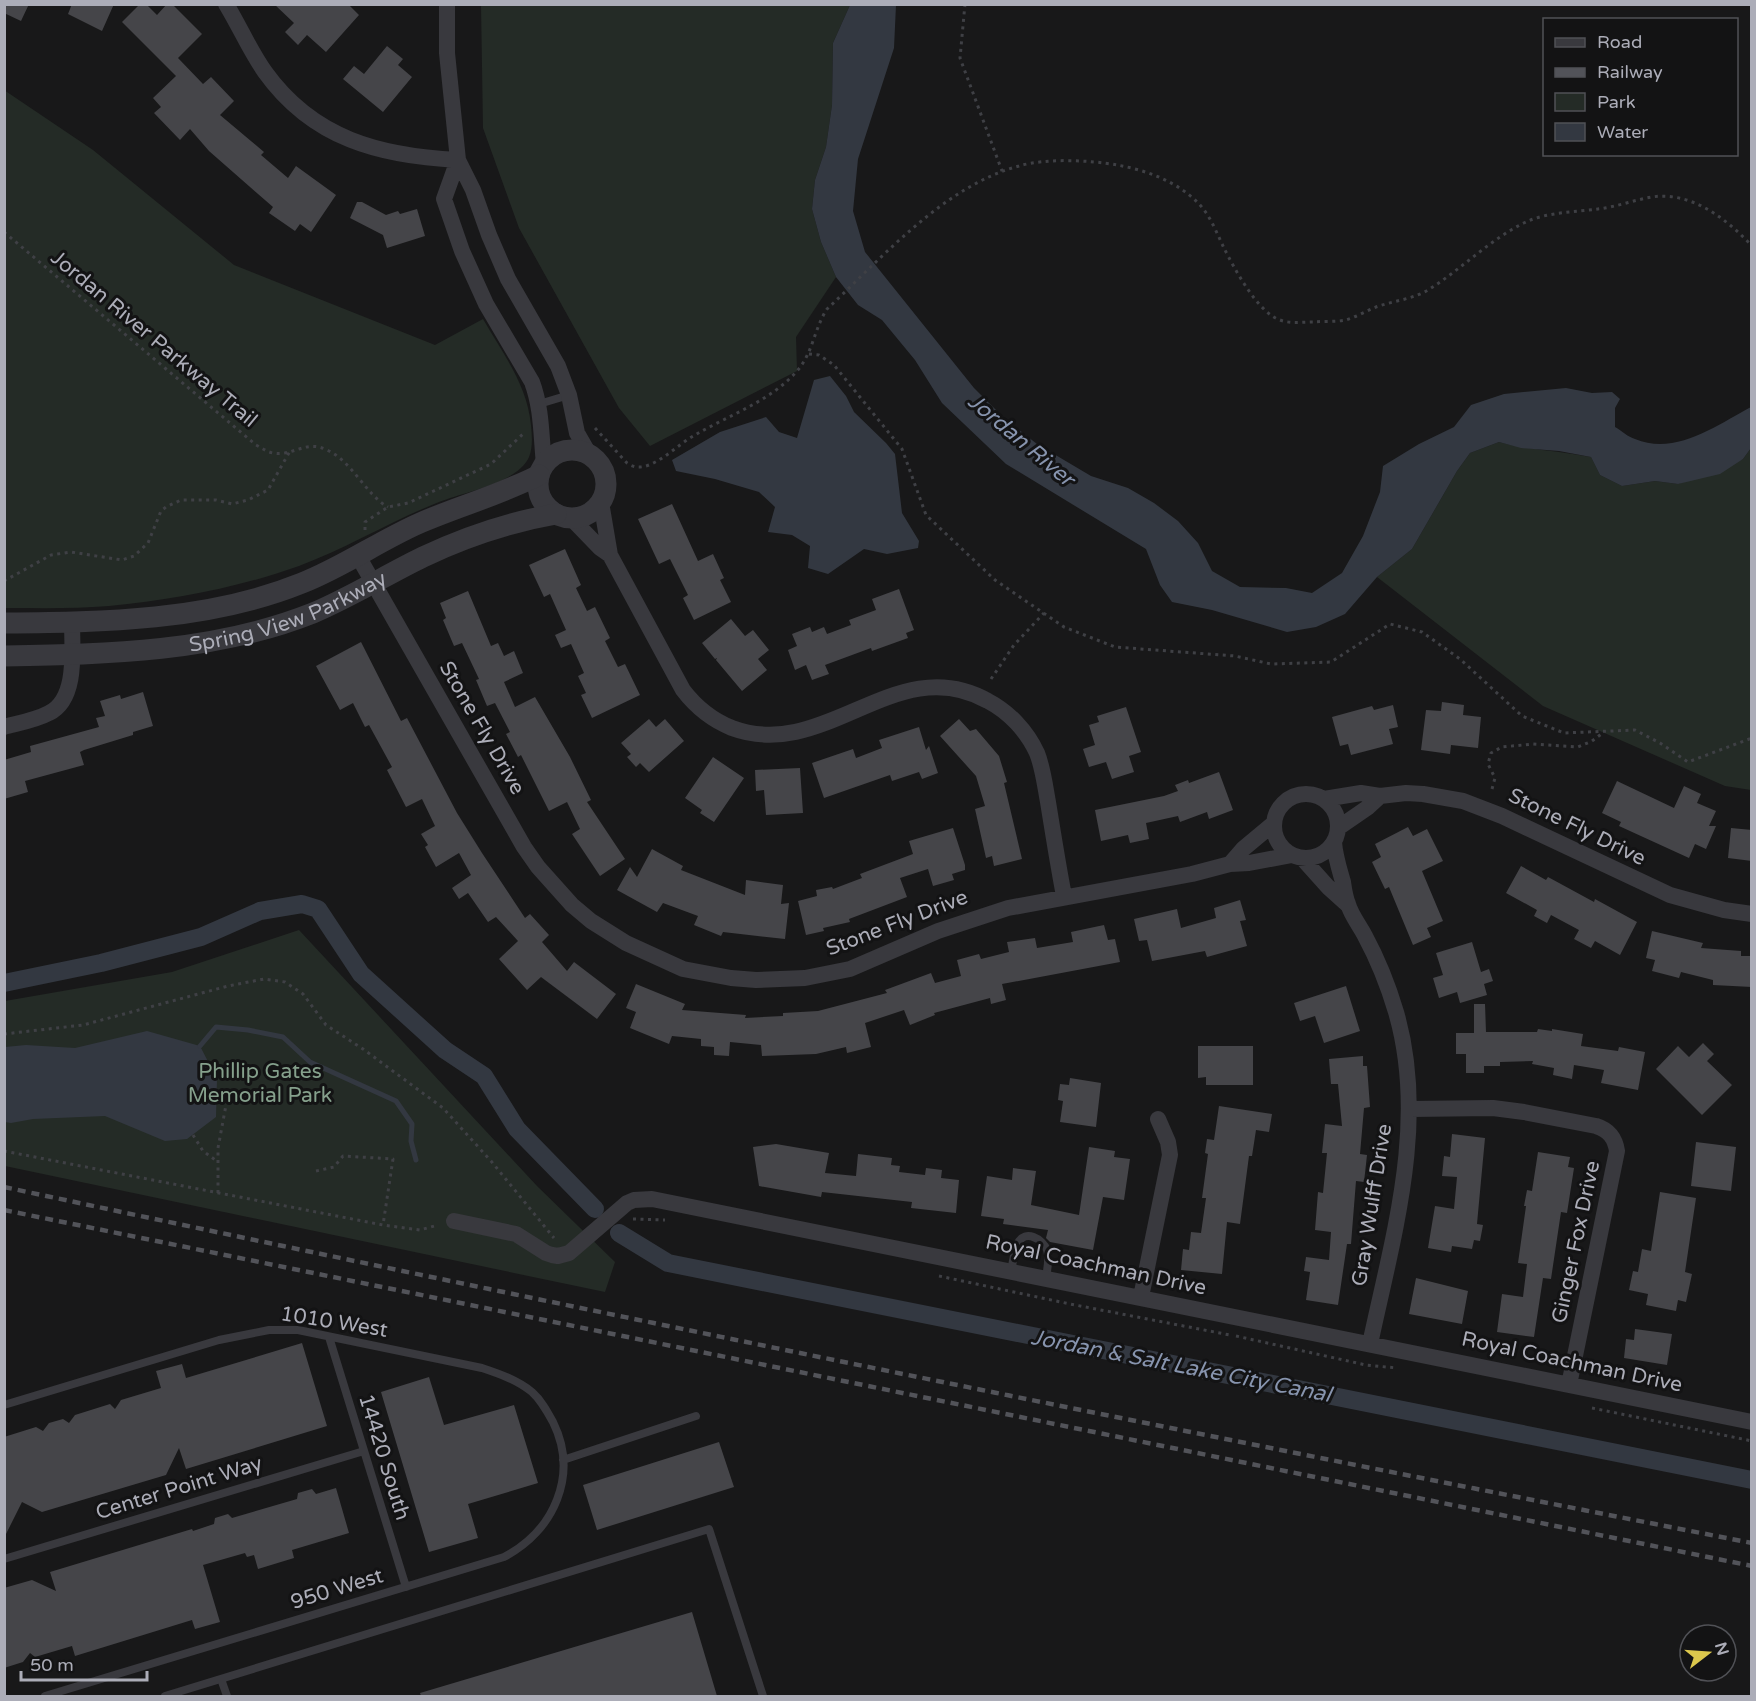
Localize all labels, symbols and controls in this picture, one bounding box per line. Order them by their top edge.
legend [1543,18,1738,156]
text: Road [1597,31,1642,53]
text: Railway [1597,61,1663,83]
text: Park [1597,91,1636,113]
text: Water [1597,121,1648,143]
street label: Jordan River Parkway Trail [46,245,262,433]
water label: Jordan River [963,388,1081,494]
street label: Spring View Parkway [187,566,391,657]
street label: Stone Fly Drive [434,657,530,799]
street label: Stone Fly Drive [1504,783,1650,871]
street label: Stone Fly Drive [823,884,971,961]
park label: Phillip Gates Memorial Park [188,1059,332,1108]
street label: Gray Wulff Drive [1347,1122,1397,1288]
street label: Ginger Fox Drive [1547,1158,1605,1326]
street label: Royal Coachman Drive [983,1229,1209,1301]
street label: 1010 West [279,1301,389,1343]
water label: Jordan & Salt Lake City Canal [1029,1324,1336,1408]
street label: Royal Coachman Drive [1459,1326,1685,1398]
street label: 14420 South [353,1391,415,1523]
street label: Center Point Way [93,1451,265,1525]
street label: 950 West [288,1563,386,1615]
north arrow [1678,1623,1738,1683]
text: N [1710,1640,1733,1658]
scale bar [21,1644,147,1682]
text: 50 m [30,1654,74,1676]

